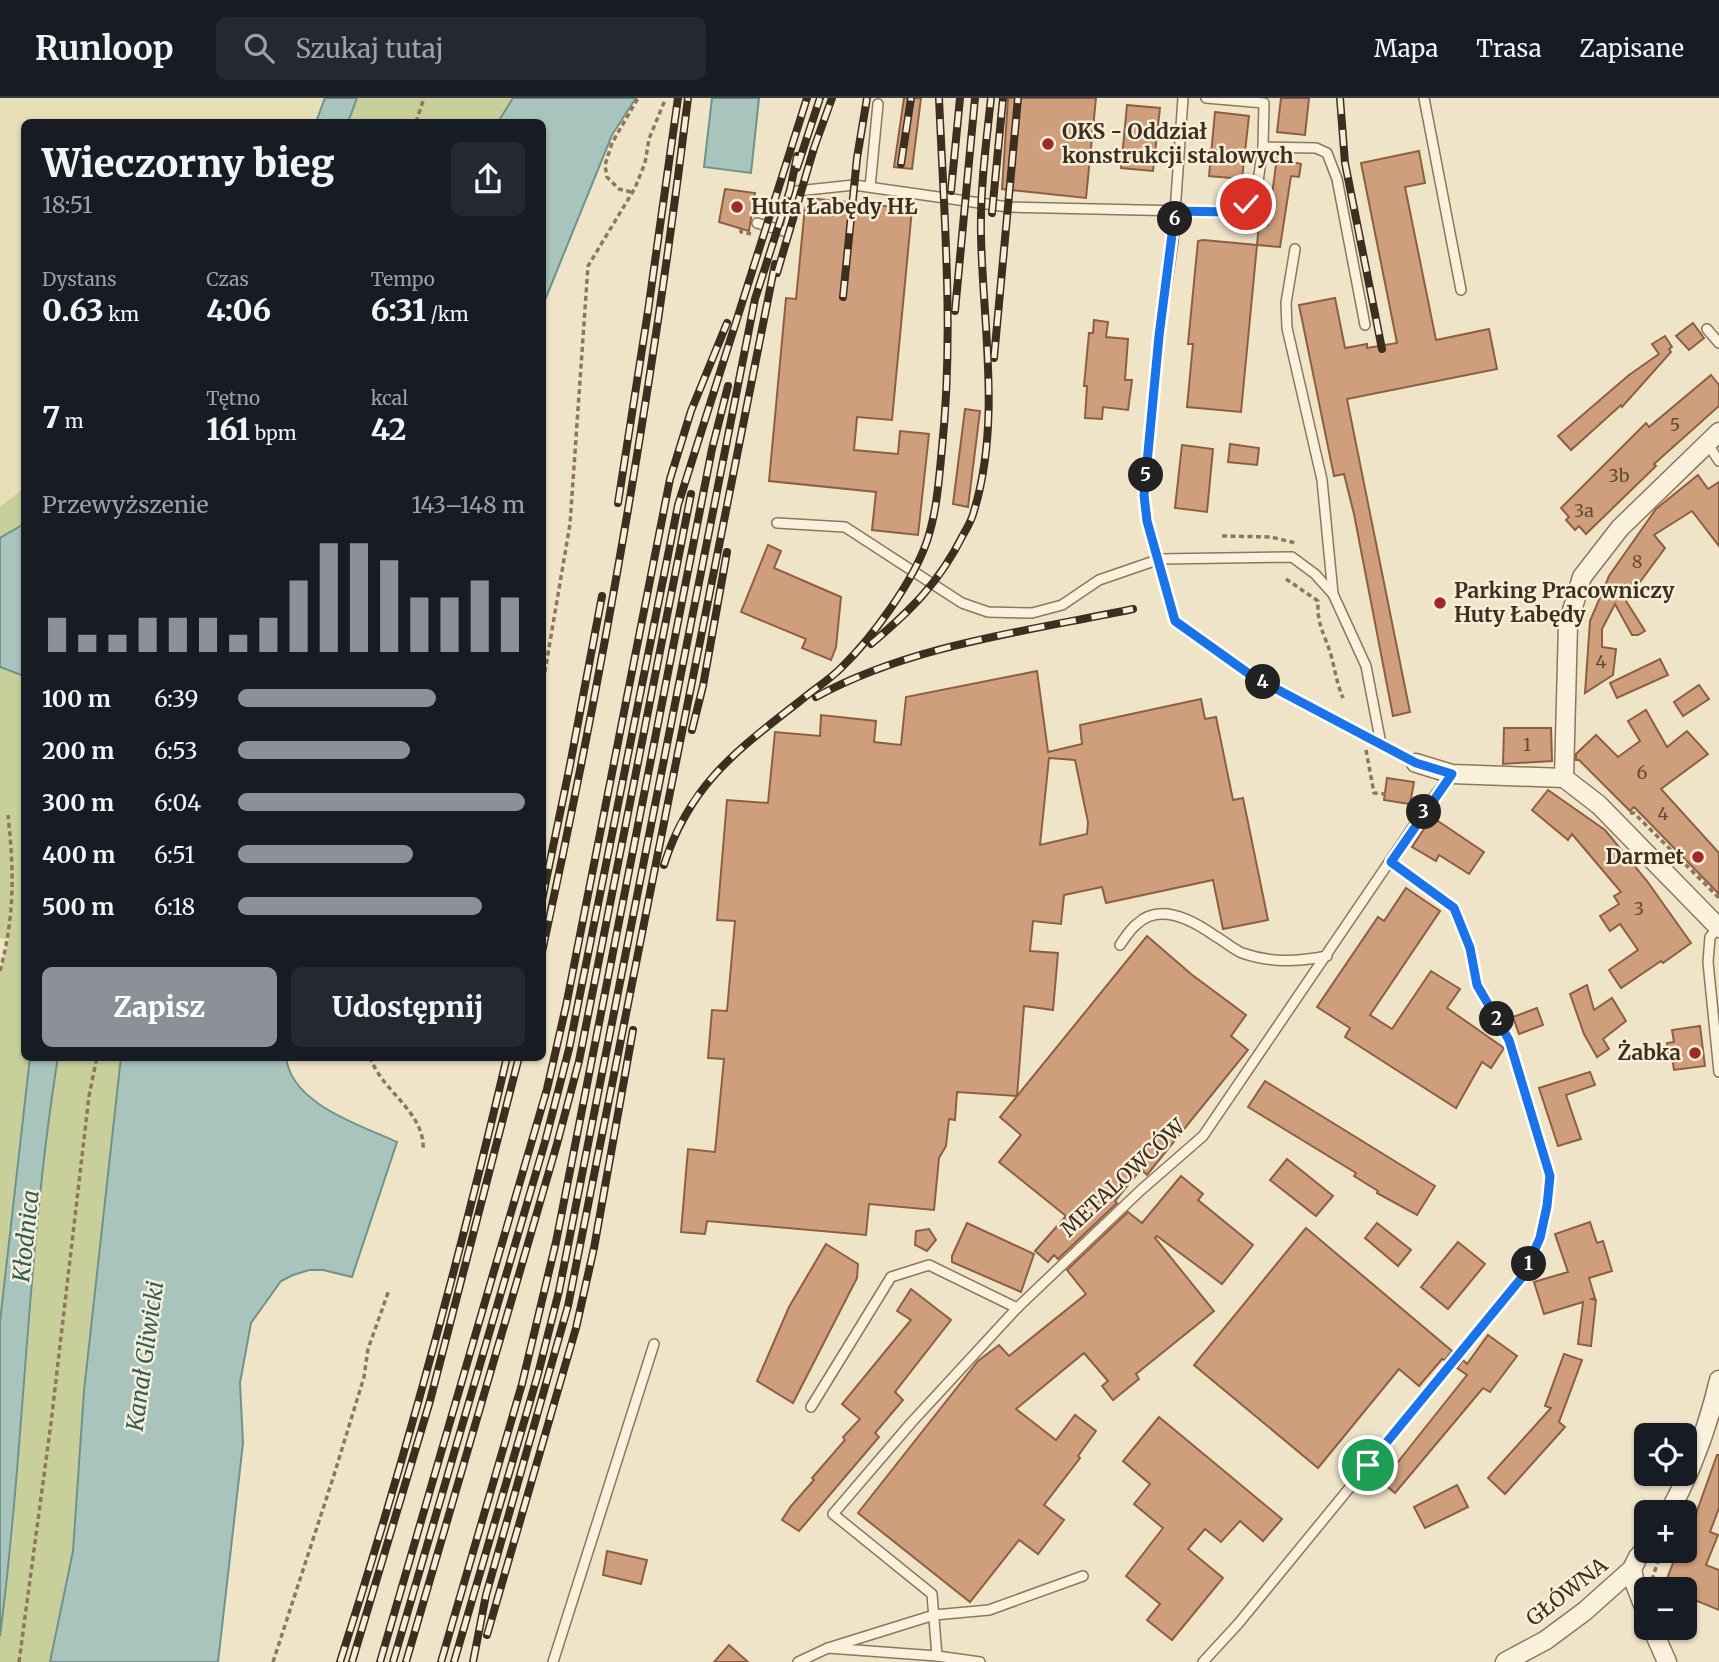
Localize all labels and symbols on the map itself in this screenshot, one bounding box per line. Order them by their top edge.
place label: OKS - Oddział konstrukcji stalowych [1062,118,1293,169]
marker: OKS - Oddział konstrukcji stalowych [1040,136,1056,152]
pin [1216,174,1276,234]
place label: Huta Łabędy HŁ [751,193,918,220]
marker: Huta Łabędy HŁ [729,199,745,215]
pin: 6 [1158,202,1192,236]
house number: 5 [1670,413,1680,436]
pin: 5 [1128,458,1164,492]
house number: 3b [1609,464,1630,487]
house number: 3a [1574,499,1594,522]
house number: 8 [1632,550,1642,573]
place label: Parking Pracowniczy Huty Łabędy [1454,577,1675,628]
marker: Parking Pracowniczy Huty Łabędy [1432,595,1448,611]
house number: 4 [1595,650,1607,673]
pin: 4 [1246,664,1280,700]
house number: 1 [1523,733,1531,756]
house number: 6 [1637,761,1648,784]
pin: 3 [1406,794,1442,830]
house number: 4 [1657,802,1669,825]
place label: Darmet [1606,843,1685,870]
marker: Darmet [1690,849,1706,865]
house number: 3 [1634,897,1644,920]
pin: 2 [1480,1002,1514,1037]
place label: Żabka [1617,1039,1681,1066]
marker: Żabka [1687,1045,1703,1061]
street label: METALOWCÓW [1055,1112,1191,1242]
water label: Kłodnica [6,1188,45,1284]
pin: 1 [1512,1246,1546,1282]
water label: Kanał Gliwicki [119,1279,169,1434]
pin [1338,1435,1398,1495]
street label: GŁÓWNA [1521,1551,1613,1632]

